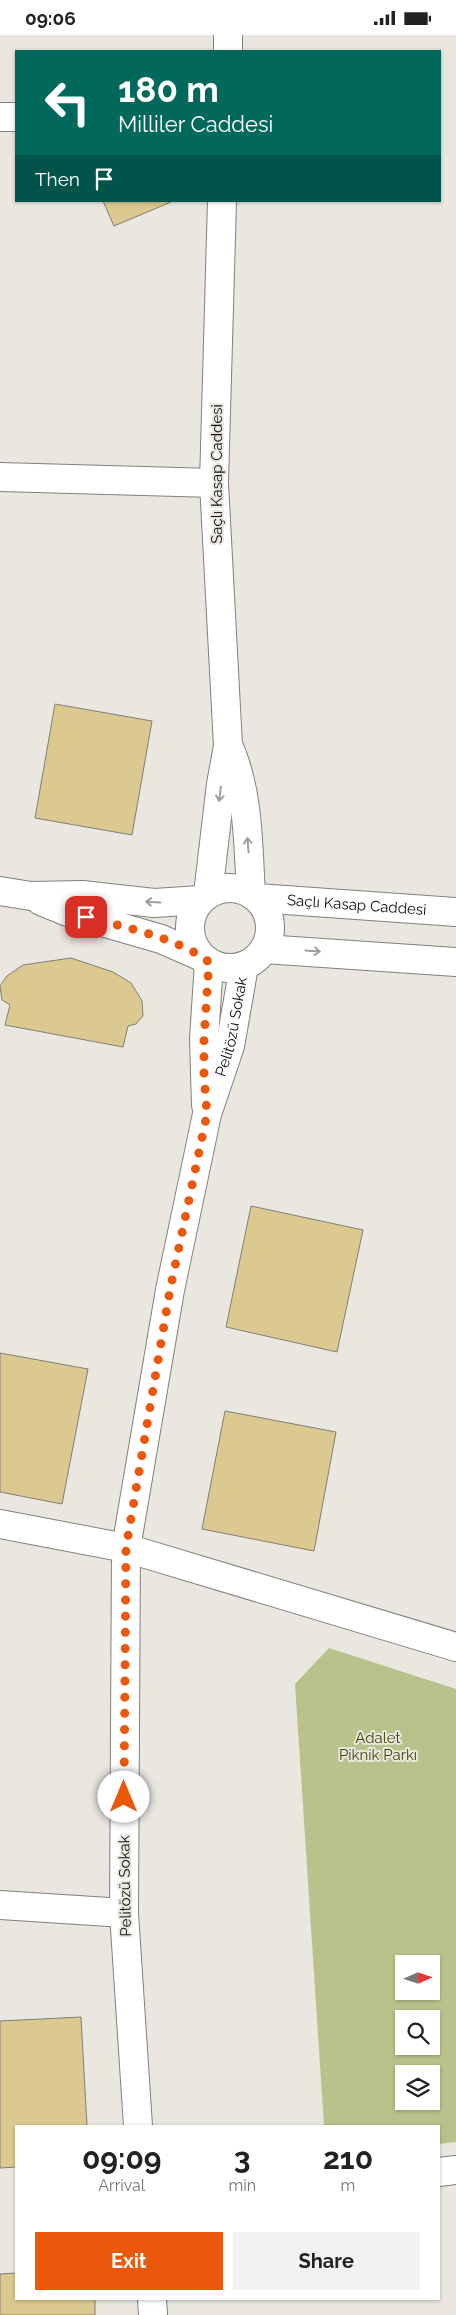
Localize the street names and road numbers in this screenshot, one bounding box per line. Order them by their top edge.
street label: Saçlı Kasap Caddesi [208,404,226,544]
street label: Saçlı Kasap Caddesi [286,891,427,919]
street label: Pelitözü Sokak [211,976,251,1079]
street label: Pelitözü Sokak [115,1835,135,1937]

